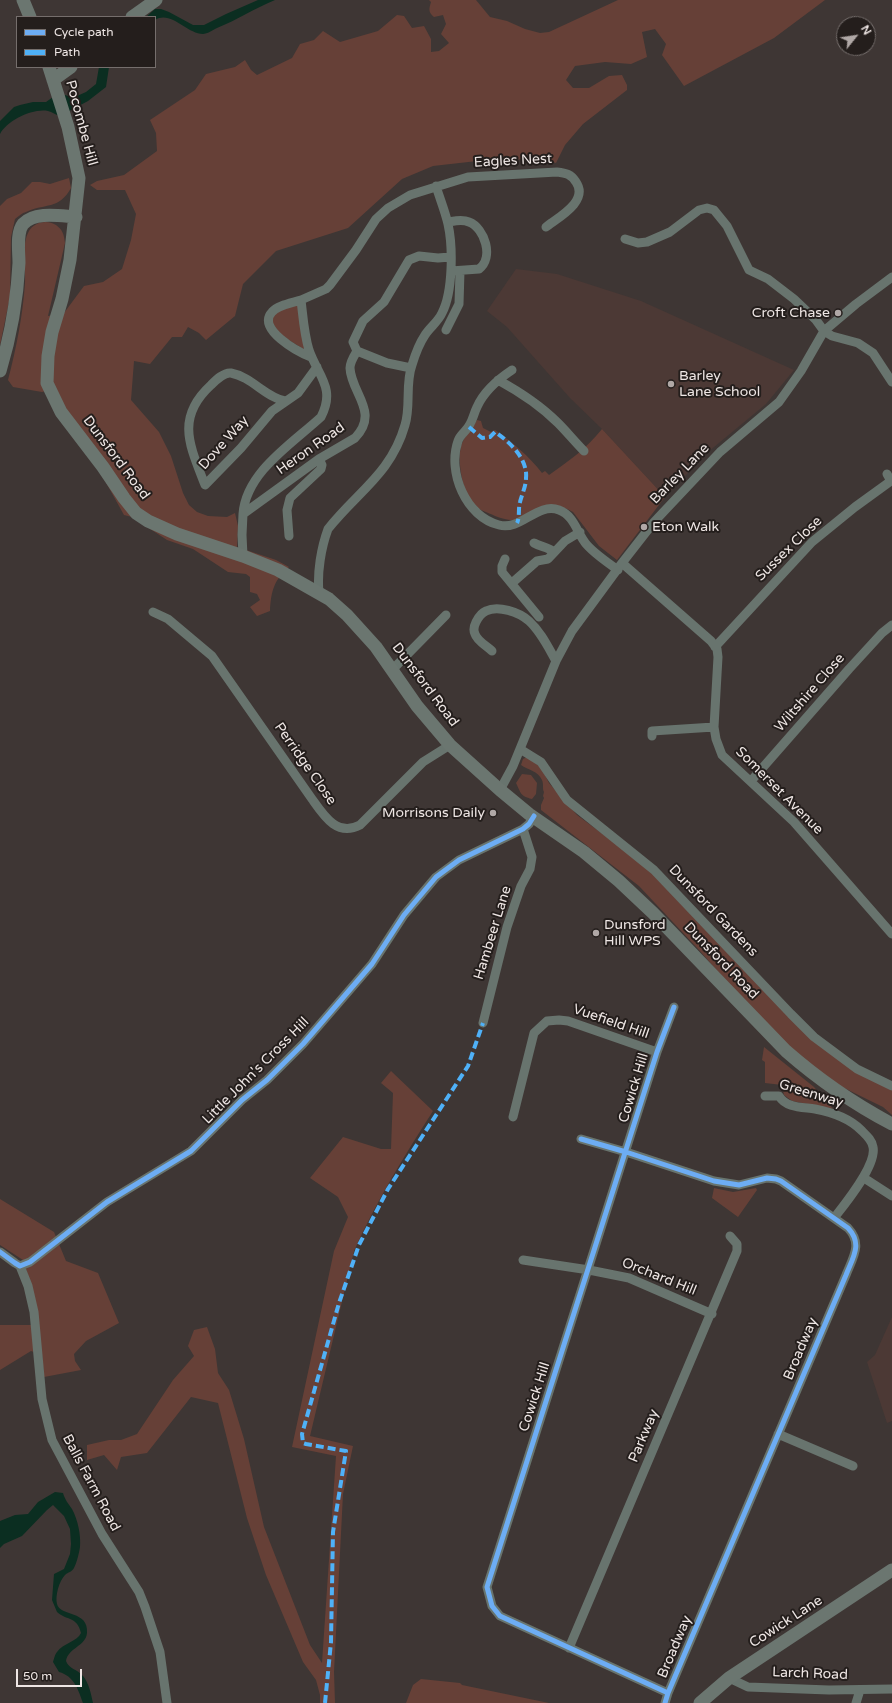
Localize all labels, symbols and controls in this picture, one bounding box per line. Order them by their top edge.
legend [16,16,156,68]
north arrow [836,16,876,56]
text: N [858,23,874,37]
text: Cycle path [54,25,113,39]
text: Path [54,45,80,59]
street label: Pocombe Hill [62,78,100,168]
street label: Eagles Nest [473,151,553,171]
place label: Croft Chase [752,305,830,321]
marker: Croft Chase [833,308,843,318]
place label: Barley Lane School [679,368,760,400]
marker: Barley Lane School [666,379,676,389]
street label: Dunsford Road [79,413,153,503]
street label: Dove Way [196,413,252,473]
street label: Heron Road [274,419,348,479]
street label: Barley Lane [647,440,713,508]
street label: Sussex Close [752,513,826,585]
place label: Eton Walk [652,519,719,535]
marker: Eton Walk [639,522,649,532]
street label: Dunsford Road [388,640,462,730]
street label: Wiltshire Close [771,650,849,736]
street label: Perridge Close [270,719,340,809]
street label: Somerset Avenue [732,744,826,838]
place label: Morrisons Daily [382,805,485,821]
marker: Morrisons Daily [488,808,498,818]
street label: Dunsford Gardens [665,862,761,960]
street label: Hambeer Lane [471,884,515,982]
place label: Dunsford Hill WPS [604,917,666,950]
street label: Dunsford Road [680,919,762,1003]
marker: Dunsford Hill WPS [591,928,601,938]
street label: Vuefield Hill [571,1001,651,1043]
street label: Little John's Cross Hill [199,1014,313,1128]
street label: Cowick Hill [615,1051,653,1125]
street label: Greenway [777,1076,845,1112]
street label: Orchard Hill [619,1254,699,1300]
street label: Broadway [780,1315,822,1383]
street label: Cowick Hill [516,1360,554,1434]
street label: Parkway [625,1407,663,1465]
street label: Balls Farm Road [58,1432,124,1534]
street label: Cowick Lane [746,1592,826,1652]
street label: Broadway [654,1613,696,1681]
scale bar [18,1661,84,1687]
street label: Larch Road [772,1664,848,1684]
text: 50 m [23,1669,52,1683]

